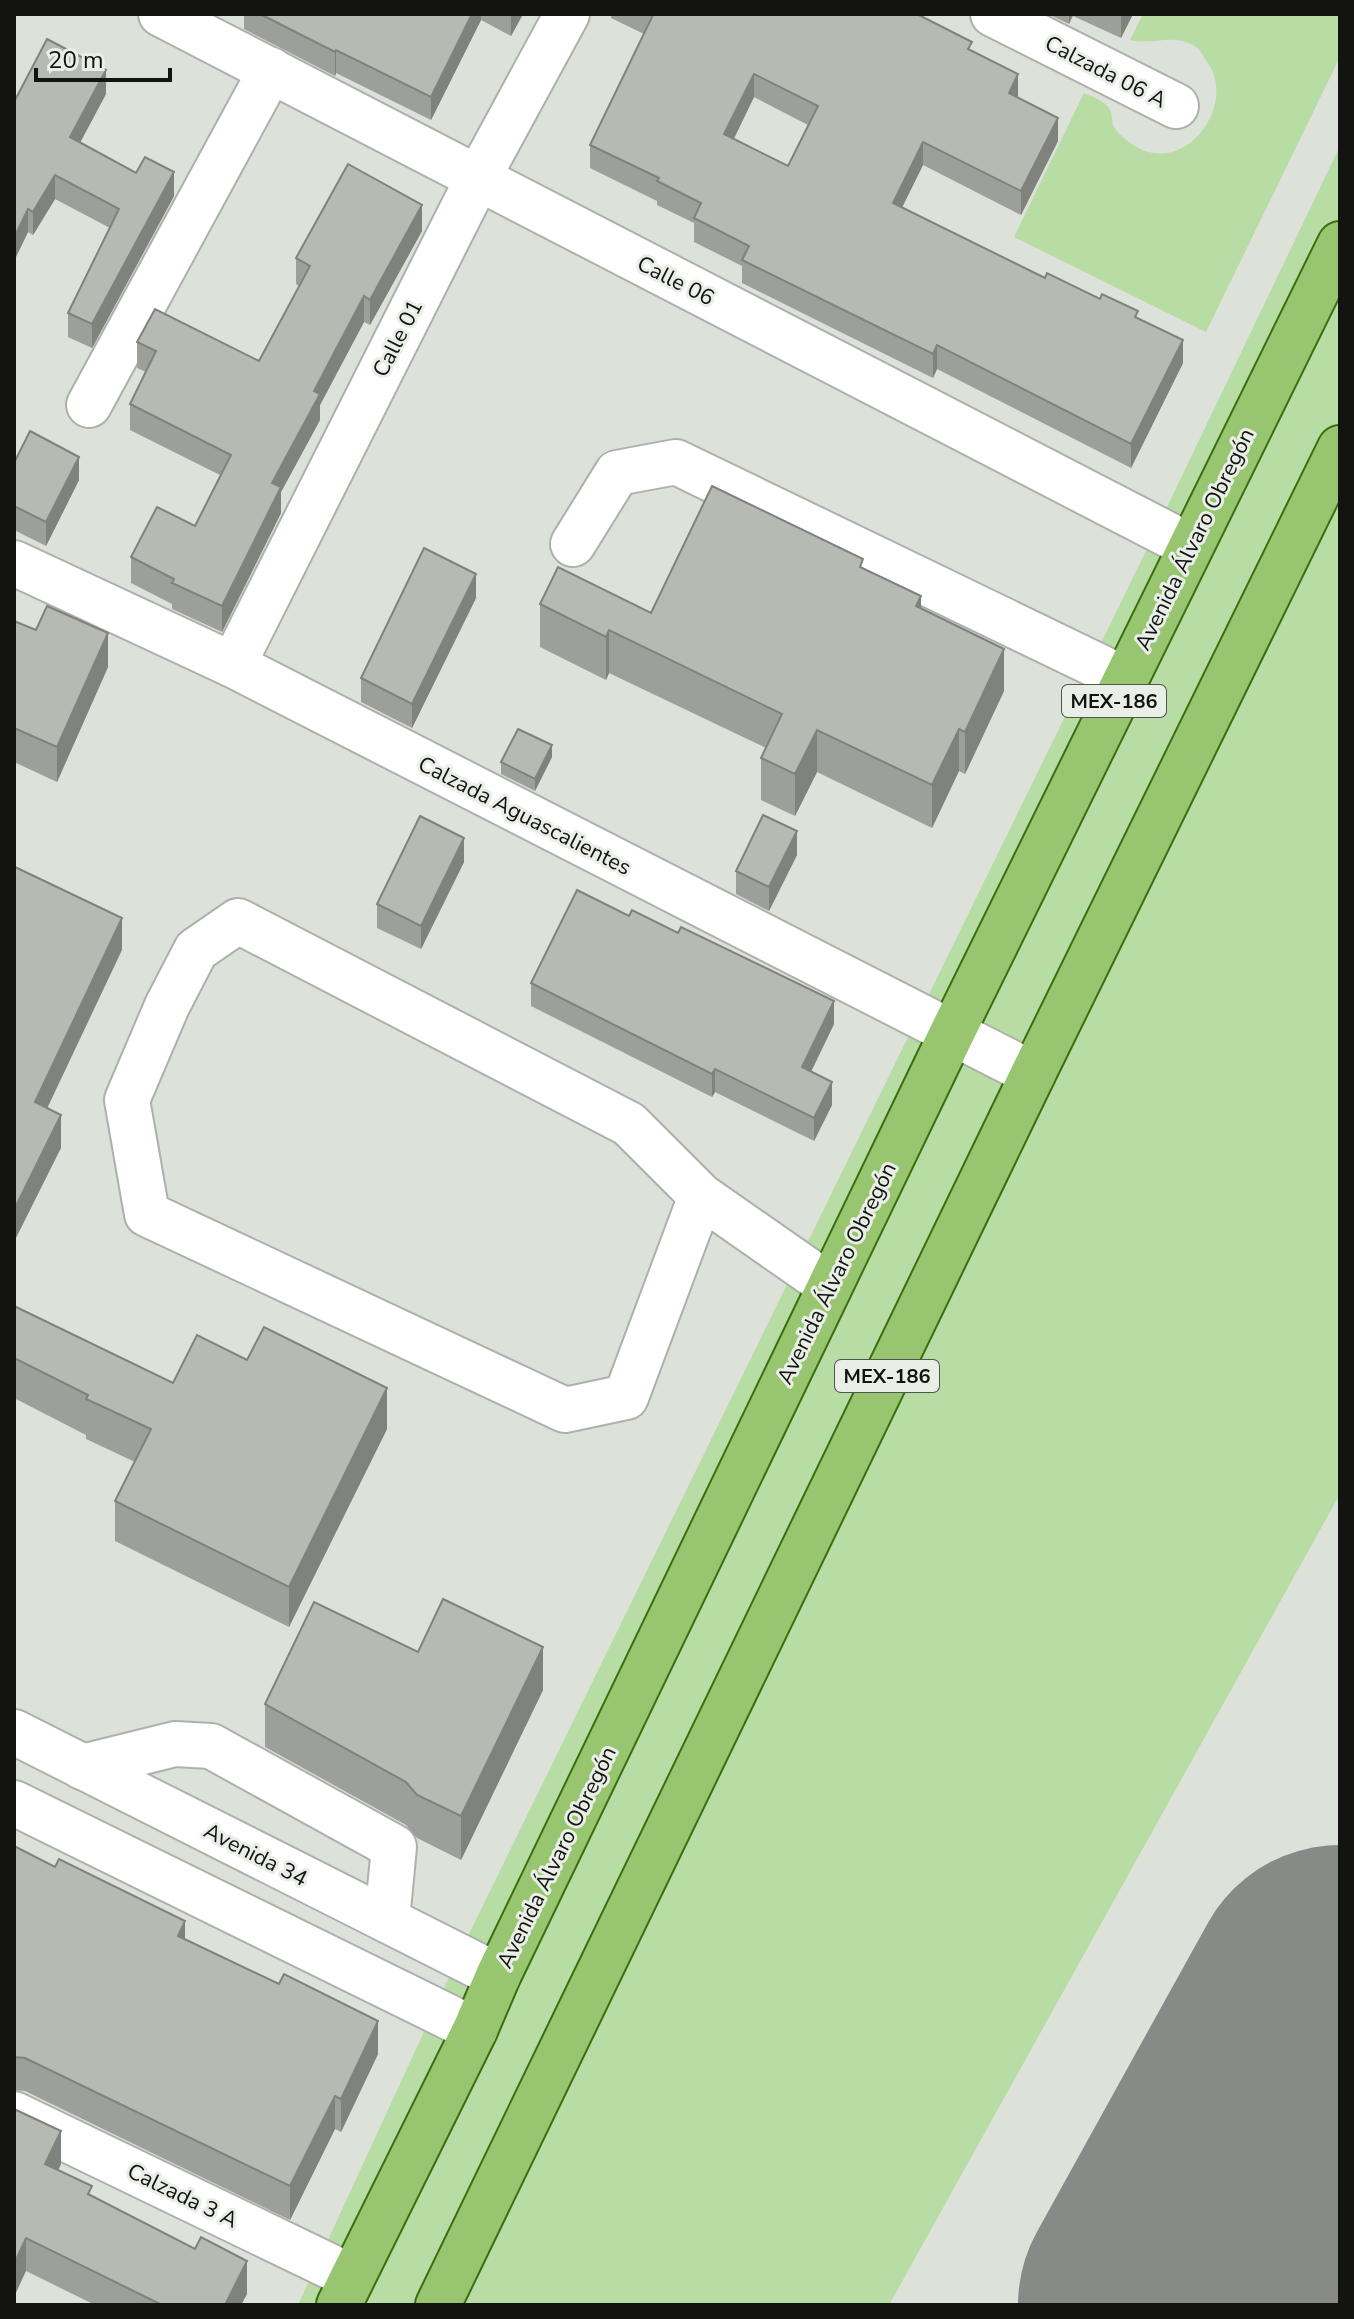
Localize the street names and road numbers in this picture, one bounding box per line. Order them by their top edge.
street label: Calzada 06 A [1040,28,1171,115]
street label: Calle 06 [632,249,719,313]
street label: Calle 01 [366,295,430,382]
street label: Avenida Álvaro Obregón [1128,423,1262,655]
road number: MEX-186 [1062,685,1166,717]
street label: Calzada Aguascalientes [413,749,636,883]
street label: Avenida Álvaro Obregón [770,1157,904,1389]
road number: MEX-186 [835,1360,939,1392]
street label: Avenida Álvaro Obregón [490,1741,624,1973]
street label: Avenida 34 [199,1816,312,1894]
street label: Calzada 3 A [122,2156,243,2236]

